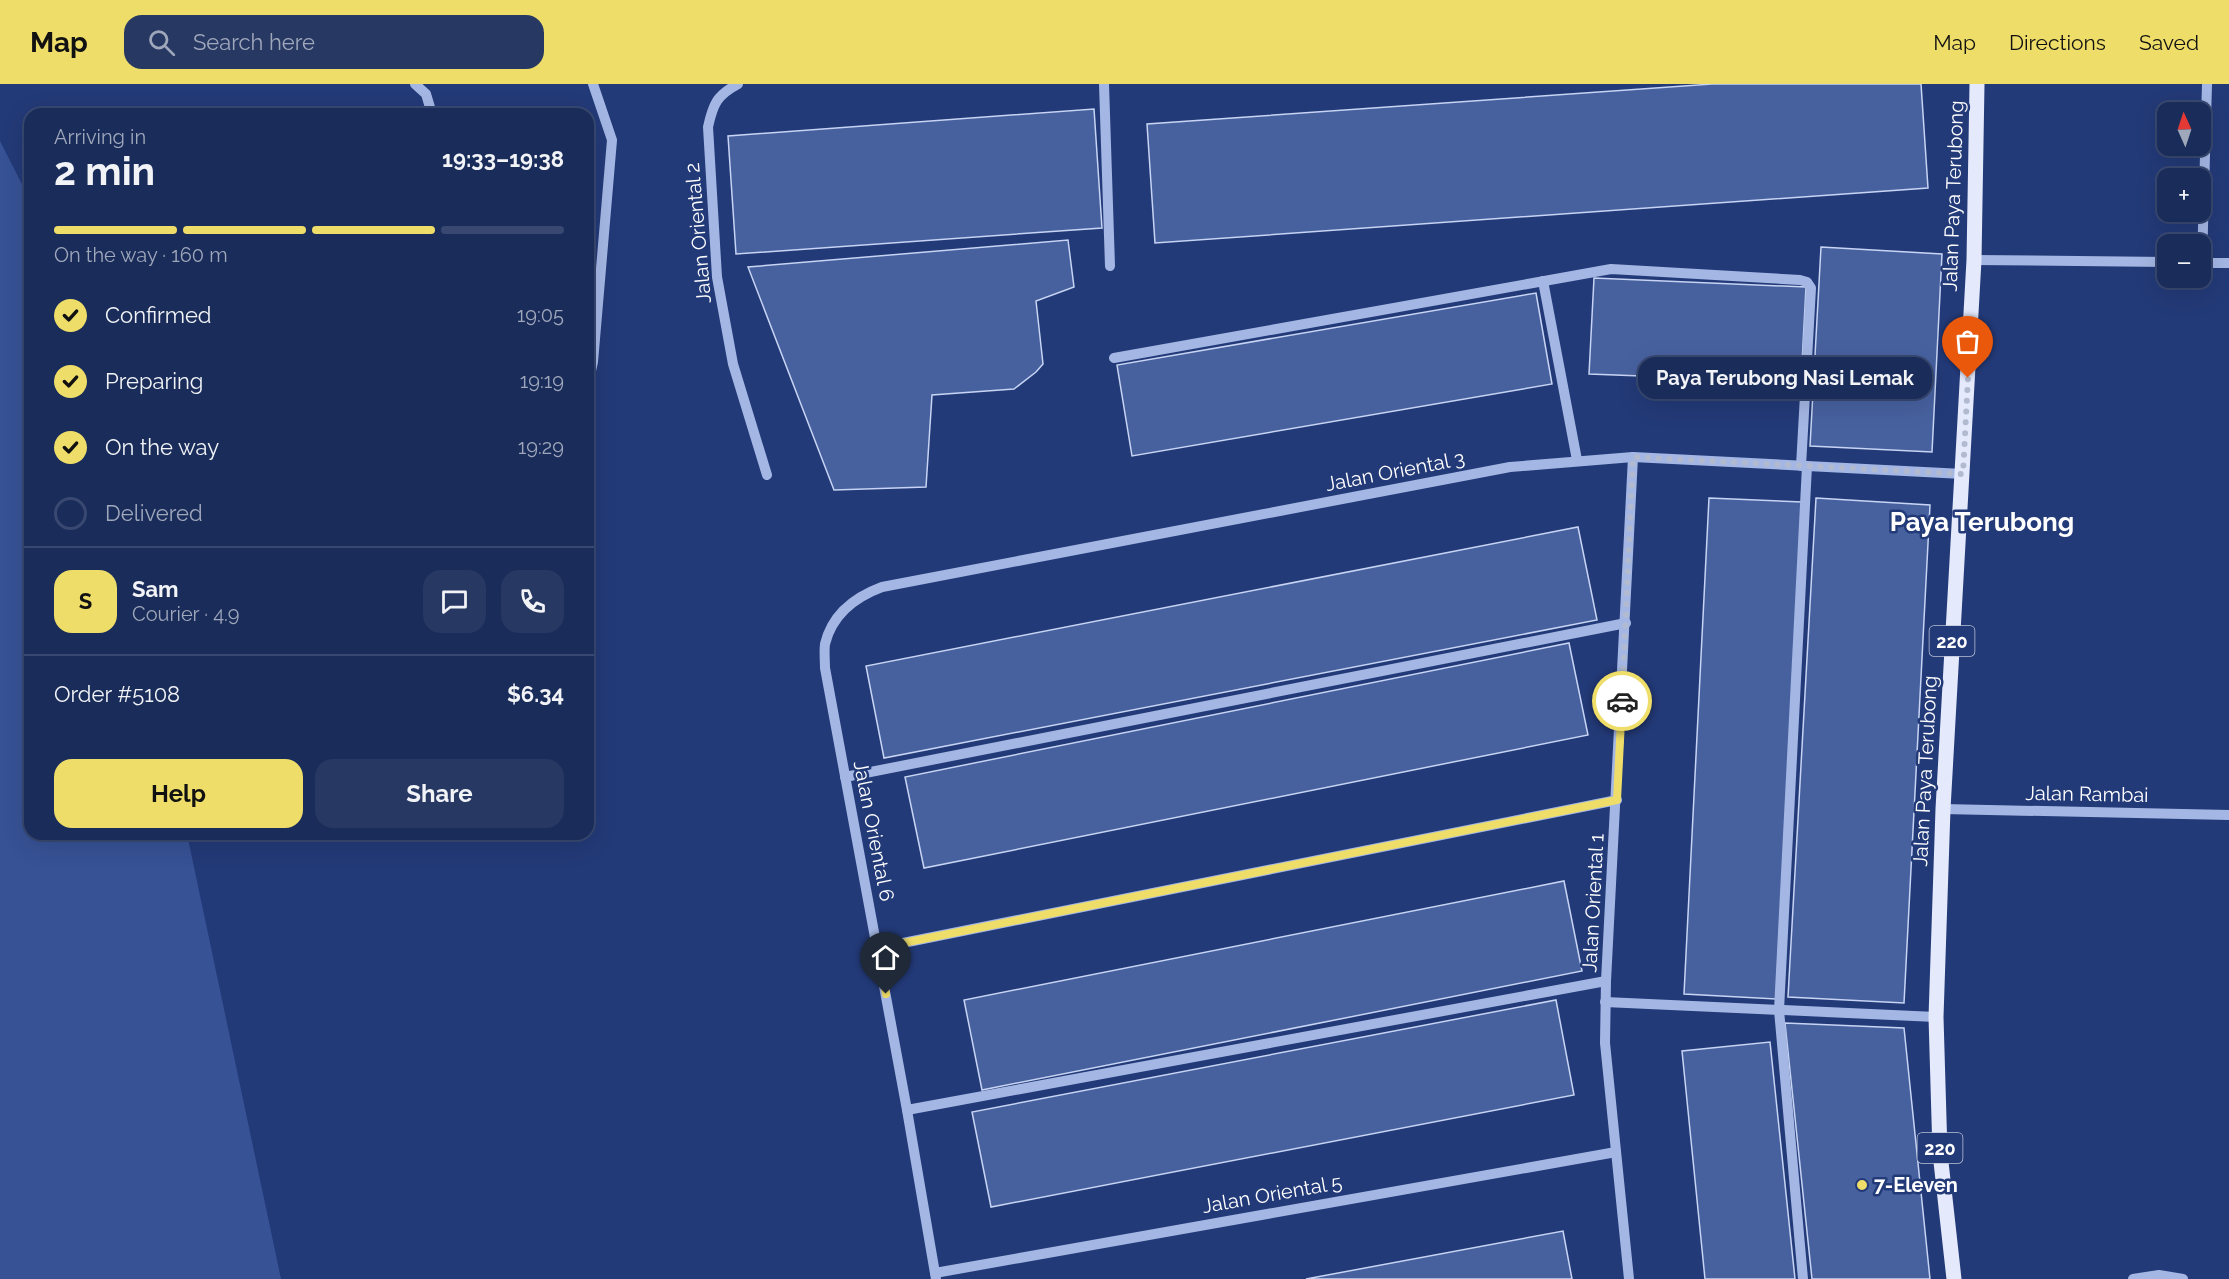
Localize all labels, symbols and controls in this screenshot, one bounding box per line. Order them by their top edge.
search box [124,15,544,69]
text: Map [30,26,88,59]
icon: search [145,26,178,59]
text: Search here [193,29,315,55]
text: Map [1933,30,1976,55]
text: Directions [2009,30,2106,55]
text: Saved [2139,30,2199,55]
street label: Jalan Paya Terubong [1938,100,1968,292]
north arrow [2157,102,2211,156]
map controls [2157,102,2211,288]
text: Arriving in [54,125,146,149]
text: 19:33–19:38 [442,146,564,172]
text: 2 min [54,148,155,194]
street label: Jalan Oriental 2 [680,162,716,304]
button: + [2157,168,2211,222]
button: − [2157,234,2211,288]
text: On the way · 160 m [54,243,228,267]
icon: check [54,299,87,332]
text: Confirmed [105,302,212,328]
text: 19:05 [517,303,564,327]
pin [1942,316,1993,378]
icon: bag [1951,325,1984,358]
callout: Paya Terubong Nasi Lemak [1638,357,1932,399]
icon: check [54,365,87,398]
text: Paya Terubong Nasi Lemak [1656,366,1914,390]
text: Preparing [105,368,203,394]
text: 19:19 [520,369,564,393]
icon: check [54,431,87,464]
text: On the way [105,434,219,460]
text: 19:29 [518,435,564,459]
street label: Jalan Oriental 3 [1323,446,1467,496]
text: Delivered [105,500,203,526]
district label: Paya Terubong [1890,507,2074,537]
button: chat [423,570,486,633]
button: phone [501,570,564,633]
text: Sam [132,576,179,602]
text: S [79,588,92,614]
text: Courier · 4.9 [132,602,240,626]
road number: 220 [1930,626,1974,656]
courier [1592,671,1652,731]
street label: Jalan Paya Terubong [1908,675,1942,867]
text: Order #5108 [54,681,180,707]
text: $6.34 [507,681,564,707]
icon: car [1606,685,1639,718]
button: Help [54,759,303,828]
button: Share [315,759,564,828]
street label: Jalan Oriental 6 [849,759,899,903]
street label: Jalan Rambai [2025,781,2149,807]
street label: Jalan Oriental 1 [1577,832,1609,973]
pin [860,932,911,994]
icon: home [869,941,902,974]
road number: 220 [1918,1133,1962,1163]
street label: Jalan Oriental 5 [1200,1170,1344,1218]
place label: 7-Eleven [1874,1173,1958,1197]
marker: 7-Eleven [1855,1178,1869,1192]

